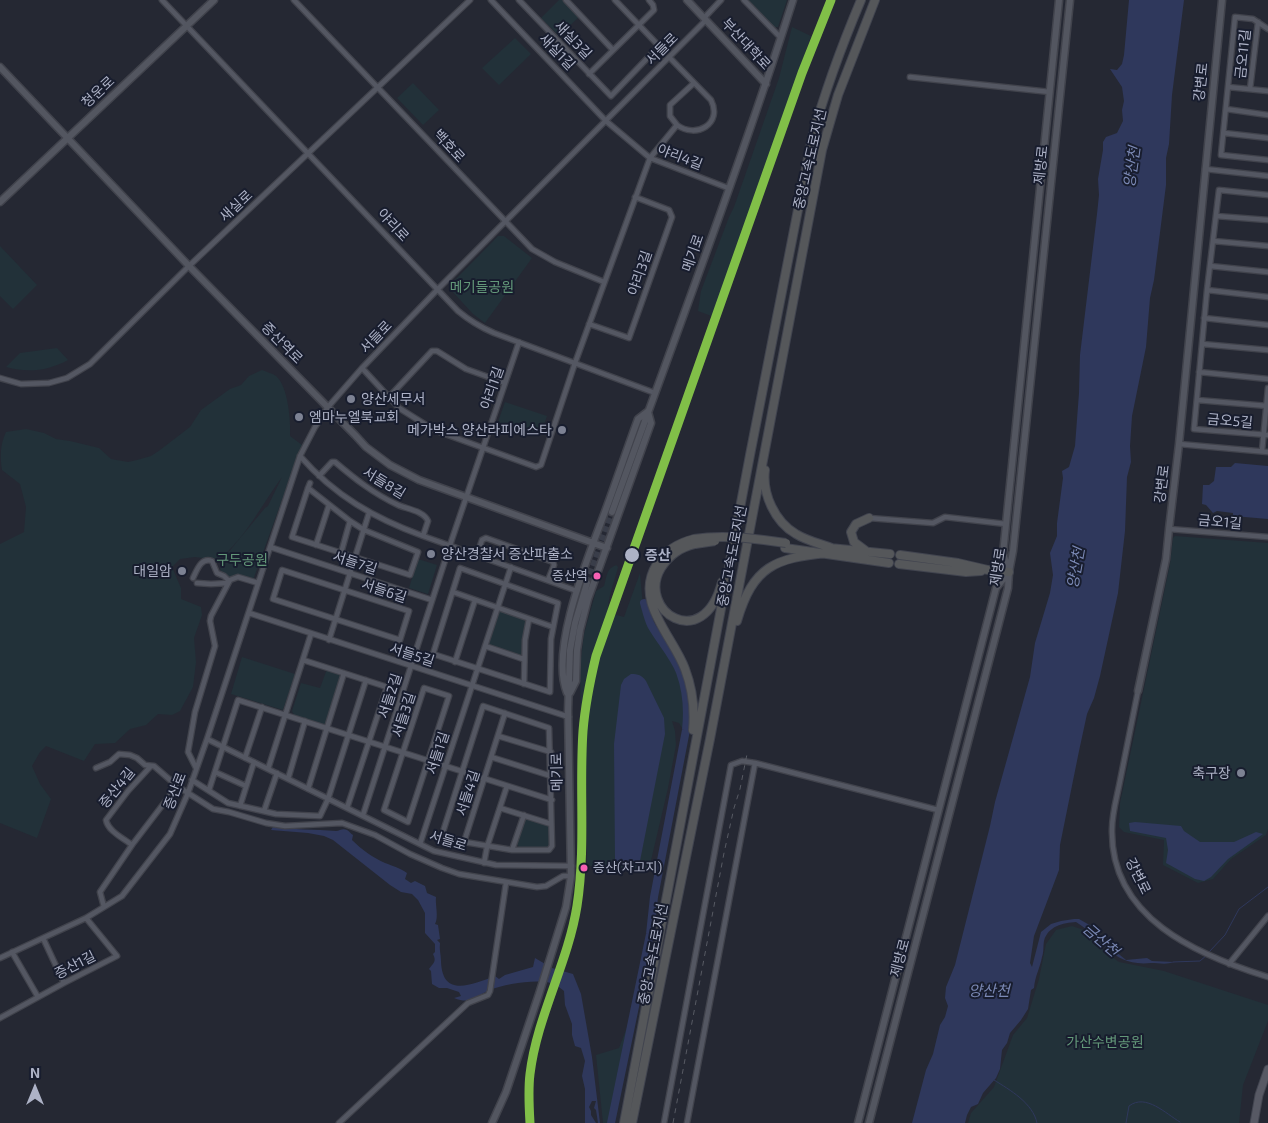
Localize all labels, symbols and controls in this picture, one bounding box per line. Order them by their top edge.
street label: 부산대학로 [718,15,774,73]
street label: 새실3길 [551,17,595,63]
street label: 금오11길 [1232,28,1254,80]
street label: 서들로 [642,29,682,69]
street label: 새실1길 [536,30,578,74]
street label: 강변로 [1191,62,1211,102]
street label: 청운로 [78,73,118,111]
street label: 중앙고속도로지선 [790,107,830,211]
street label: 백호로 [430,126,468,166]
street label: 야리4길 [655,141,705,173]
street label: 제방로 [1031,145,1051,185]
water label: 양산천 [1120,145,1144,189]
street label: 새실로 [216,187,256,225]
street label: 야리로 [374,205,412,245]
street label: 메기로 [679,232,707,274]
street label: 야리3길 [625,248,655,298]
park label: 메기들공원 [450,279,514,295]
street label: 서들로 [357,317,395,357]
street label: 증산역로 [258,319,306,367]
street label: 야리1길 [477,364,507,412]
place label: 양산세무서 [361,391,425,407]
marker: 양산세무서 [345,393,357,405]
place label: 엠마누엘북교회 [309,409,399,425]
marker: 엠마누엘북교회 [293,411,305,423]
street label: 금오5길 [1206,411,1254,431]
place label: 메가박스 양산라피에스타 [407,422,552,438]
marker: 메가박스 양산라피에스타 [556,424,568,436]
street label: 서들8길 [359,464,409,502]
street label: 강변로 [1151,464,1173,504]
street label: 중앙고속도로지선 [714,504,750,608]
street label: 금오1길 [1197,512,1243,532]
place label: 양산경찰서 증산파출소 [441,546,573,562]
marker: 증산 [623,546,641,564]
water label: 양산천 [1064,546,1088,590]
place label: 증산 [645,547,671,563]
street label: 제방로 [987,547,1009,587]
street label: 서들7길 [331,548,379,578]
marker: 양산경찰서 증산파출소 [425,548,437,560]
park label: 구두공원 [216,552,268,568]
place label: 대일암 [133,563,172,579]
marker: 대일암 [176,565,188,577]
place label: 증산역 [552,568,588,584]
marker: 증산역 [592,571,602,581]
street label: 서들6길 [359,576,409,606]
street label: 서들5길 [387,640,437,670]
street label: 서들2길 [375,671,405,721]
street label: 서들3길 [389,690,419,740]
street label: 서들1길 [423,729,453,777]
street label: 메기로 [548,753,566,791]
street label: 증산4길 [96,764,138,812]
place label: 축구장 [1192,765,1231,781]
marker: 축구장 [1235,767,1247,779]
street label: 서들4길 [453,768,483,818]
street label: 증산로 [160,770,190,812]
street label: 서들로 [427,827,469,855]
street label: 강변로 [1122,855,1154,897]
place label: 증산(차고지) [593,860,662,876]
marker: 증산(차고지) [579,863,589,873]
street label: 중앙고속도로지선 [635,902,671,1006]
water label: 금산천 [1079,920,1123,960]
street label: 제방로 [887,937,913,979]
street label: 증산1길 [51,947,99,983]
water label: 양산천 [968,982,1010,1000]
park label: 가산수변공원 [1066,1034,1144,1050]
north arrow [10,1063,60,1113]
text: N [30,1064,40,1081]

